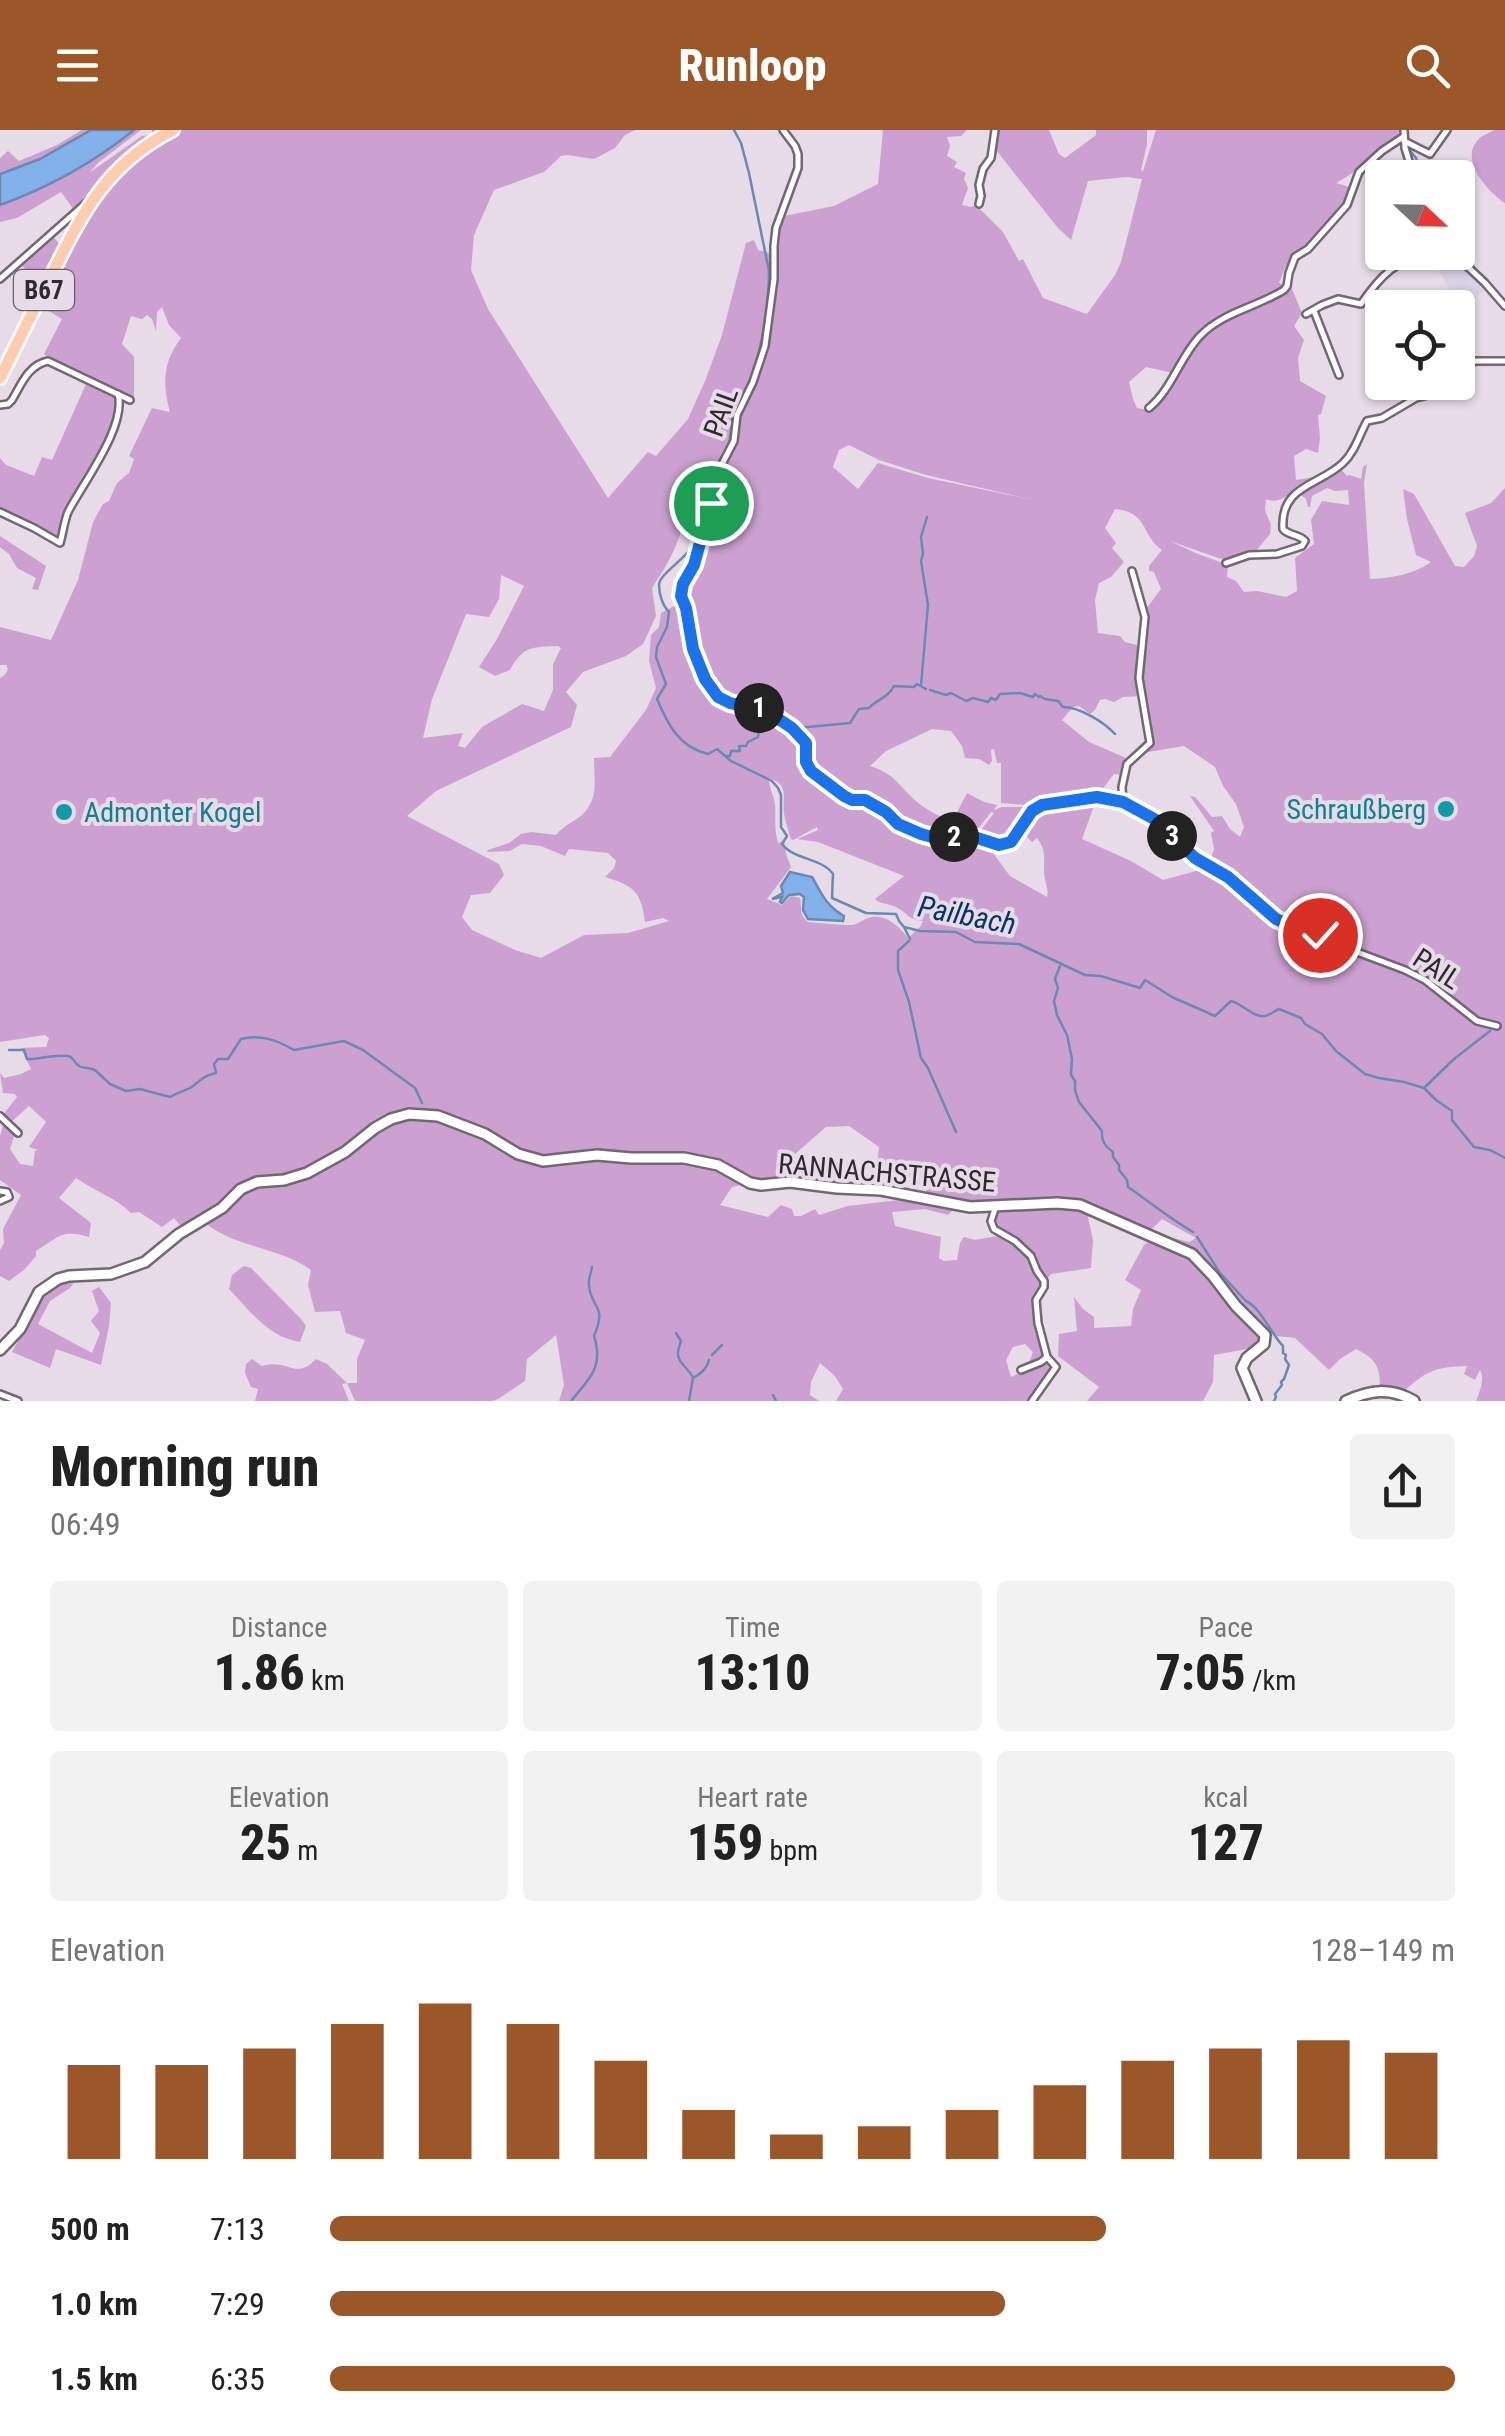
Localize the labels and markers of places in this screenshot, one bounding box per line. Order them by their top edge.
pin [669,461,754,546]
pin: 1 [734,683,784,733]
place label: Schraußberg [1286,793,1426,826]
place label: Admonter Kogel [84,796,261,829]
marker: Schraußberg [1435,798,1457,820]
marker: Admonter Kogel [53,801,75,823]
pin: 3 [1147,811,1197,861]
pin: 2 [929,812,979,862]
pin [1278,893,1363,978]

